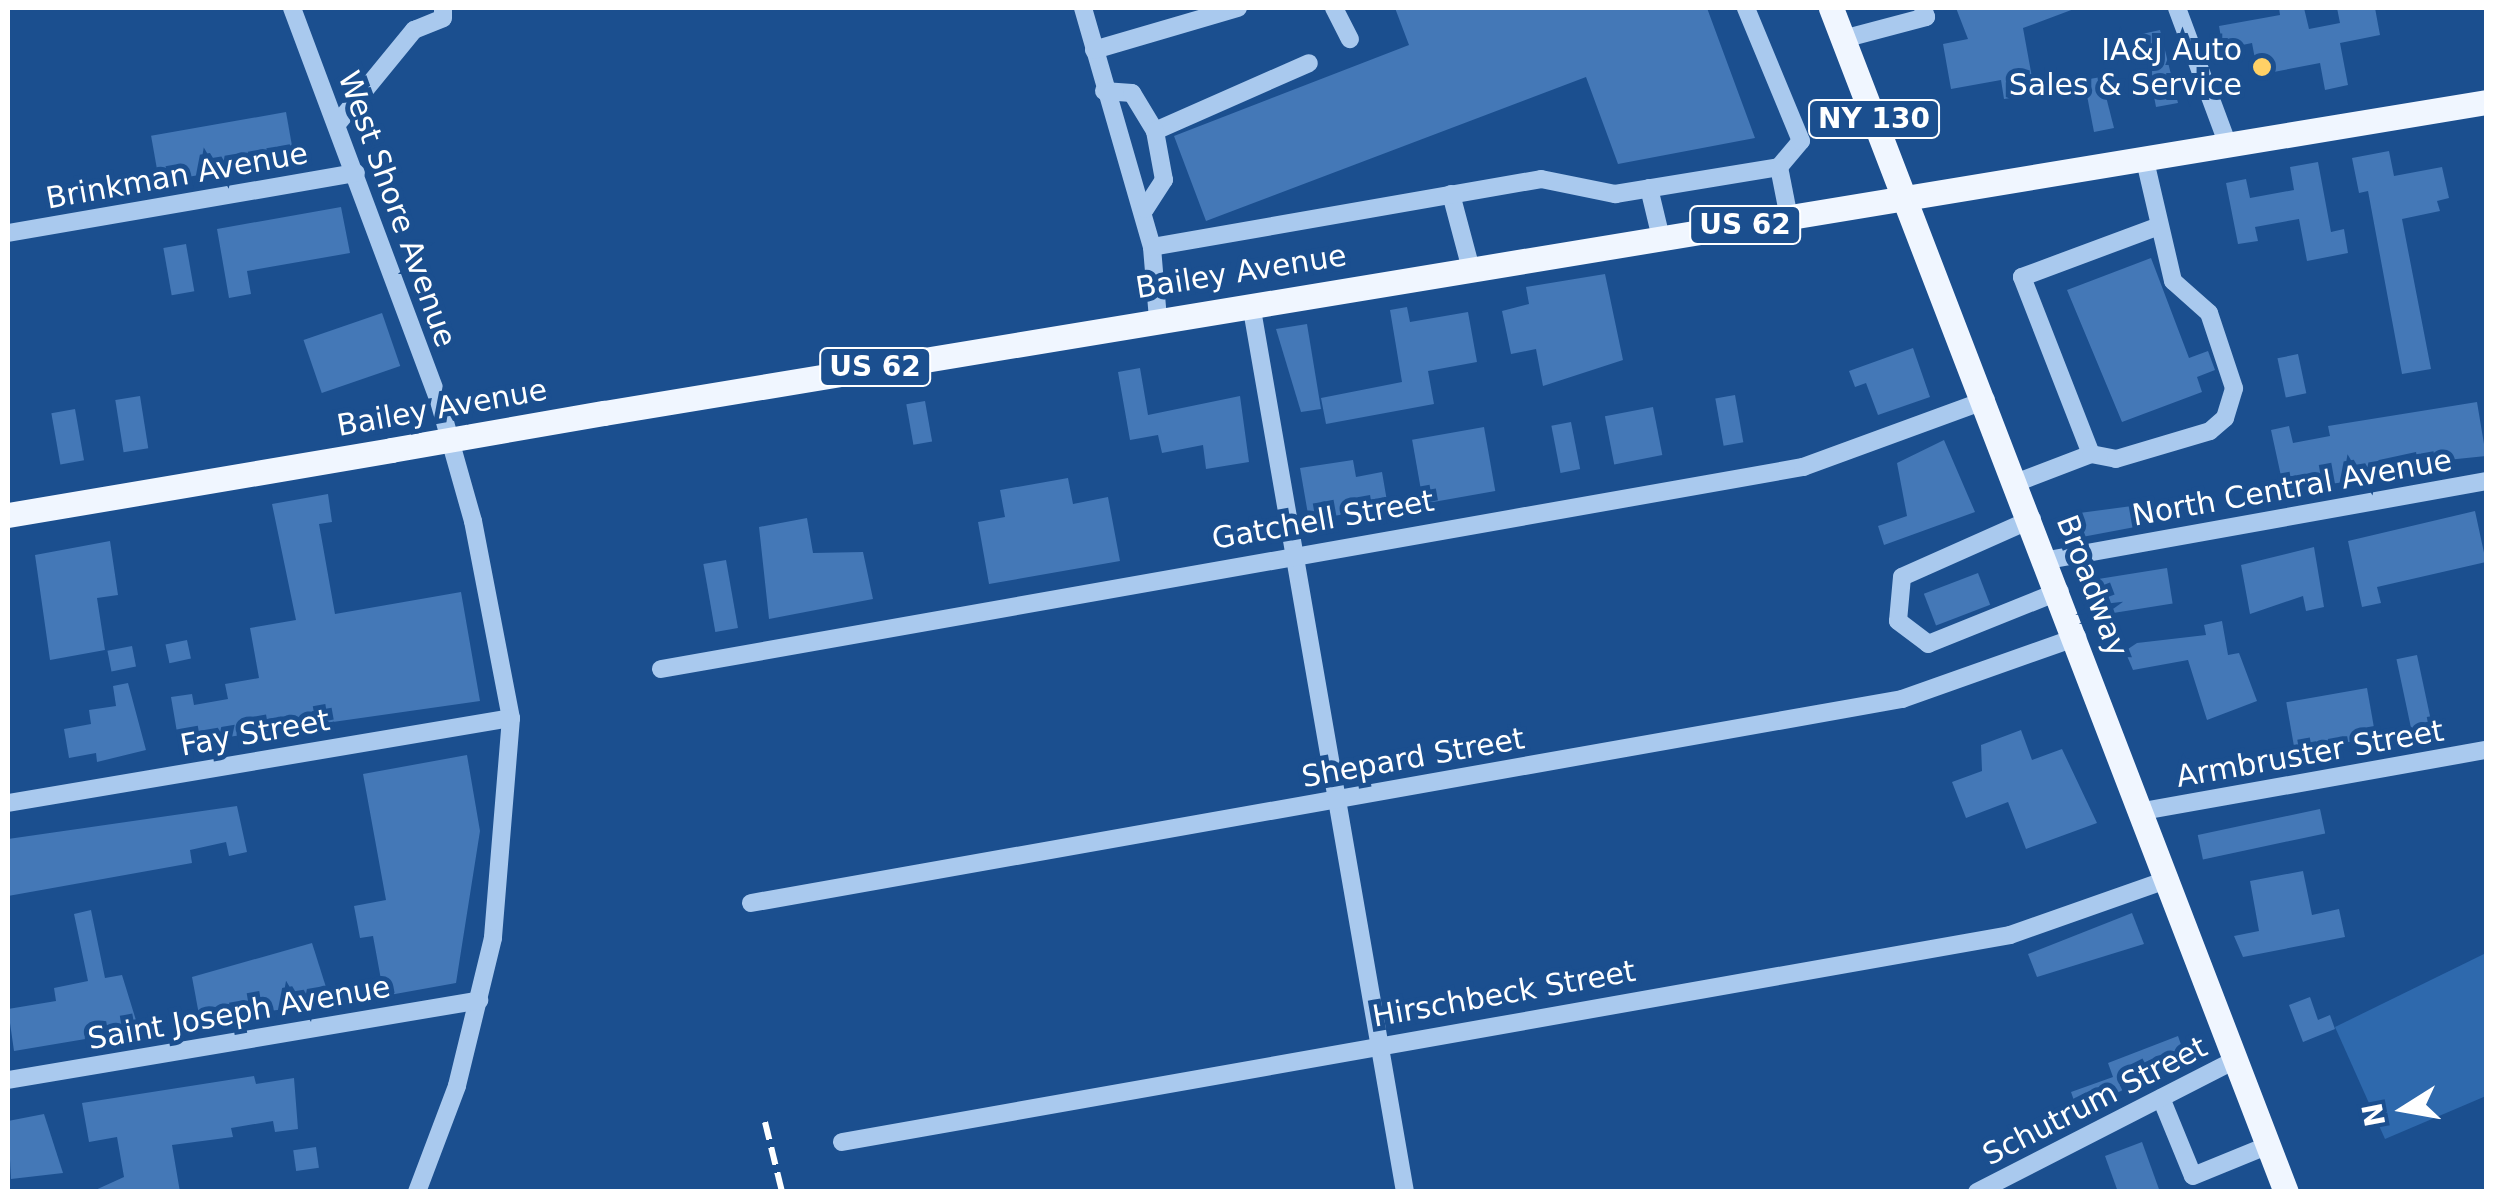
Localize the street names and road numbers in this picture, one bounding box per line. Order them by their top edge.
street label: West Shore Avenue [330,66,464,352]
road number: NY 130 [1806,96,1942,142]
street label: Brinkman Avenue [43,135,311,217]
road number: US 62 [1688,202,1802,248]
street label: Bailey Avenue [1133,238,1349,306]
road number: US 62 [818,344,932,390]
street label: Bailey Avenue [334,372,550,444]
street label: North Central Avenue [2129,442,2455,534]
street label: Gatchell Street [1209,483,1437,557]
street label: Broadway [2049,510,2135,662]
street label: Fay Street [177,702,333,764]
street label: Armbruster Street [2174,713,2446,795]
street label: Shepard Street [1299,721,1527,795]
street label: Hirschbeck Street [1370,953,1638,1035]
street label: Saint Joseph Avenue [85,969,393,1057]
street label: Schutrum Street [1977,1029,2213,1173]

